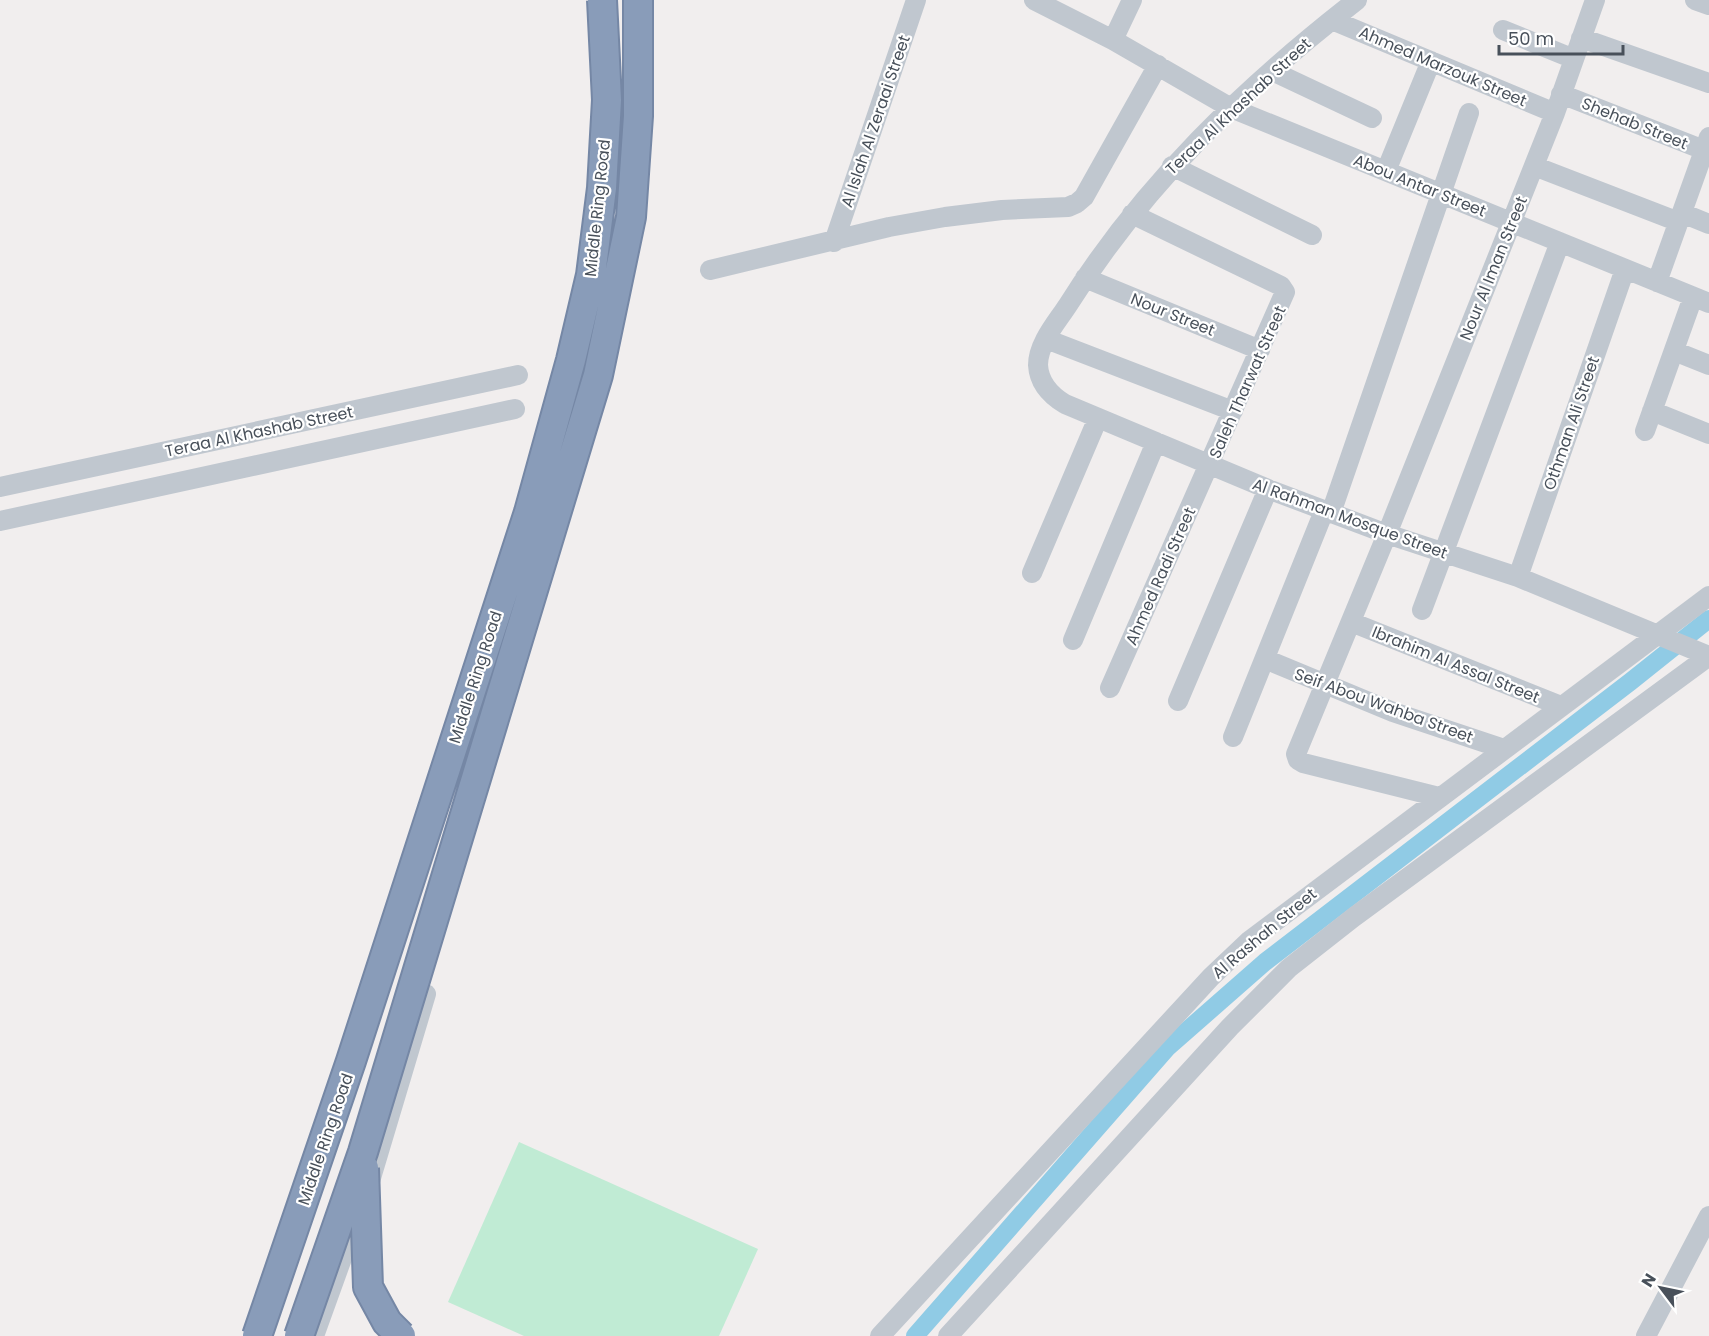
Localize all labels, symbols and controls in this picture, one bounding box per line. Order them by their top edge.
scale bar [1499,18,1624,56]
street label: Ahmed Marzouk Street [1355,21,1530,112]
text: 50 m [1508,26,1554,51]
street label: Al Islah Al Zeraai Street [835,32,916,210]
street label: Teraa Al Khashab Street [1160,33,1316,180]
street label: Shehab Street [1578,92,1691,155]
street label: Middle Ring Road [579,138,616,278]
street label: Abou Antar Street [1350,148,1490,223]
street label: Nour Al Iman Street [1454,193,1533,344]
street label: Nour Street [1127,287,1218,342]
street label: Saleh Tharwat Street [1203,302,1292,462]
street label: Othman Ali Street [1538,353,1605,493]
street label: Teraa Al Khashab Street [163,400,355,463]
street label: Al Rahman Mosque Street [1249,472,1451,565]
street label: Ahmed Radi Street [1120,503,1201,649]
street label: Middle Ring Road [443,608,508,746]
street label: Ibrahim Al Assal Street [1369,620,1543,709]
street label: Seif Abou Wahba Street [1291,662,1477,749]
street label: Al Rashah Street [1207,883,1322,984]
street label: Middle Ring Road [292,1070,359,1208]
north arrow [1631,1258,1691,1318]
text: N [1636,1269,1662,1292]

